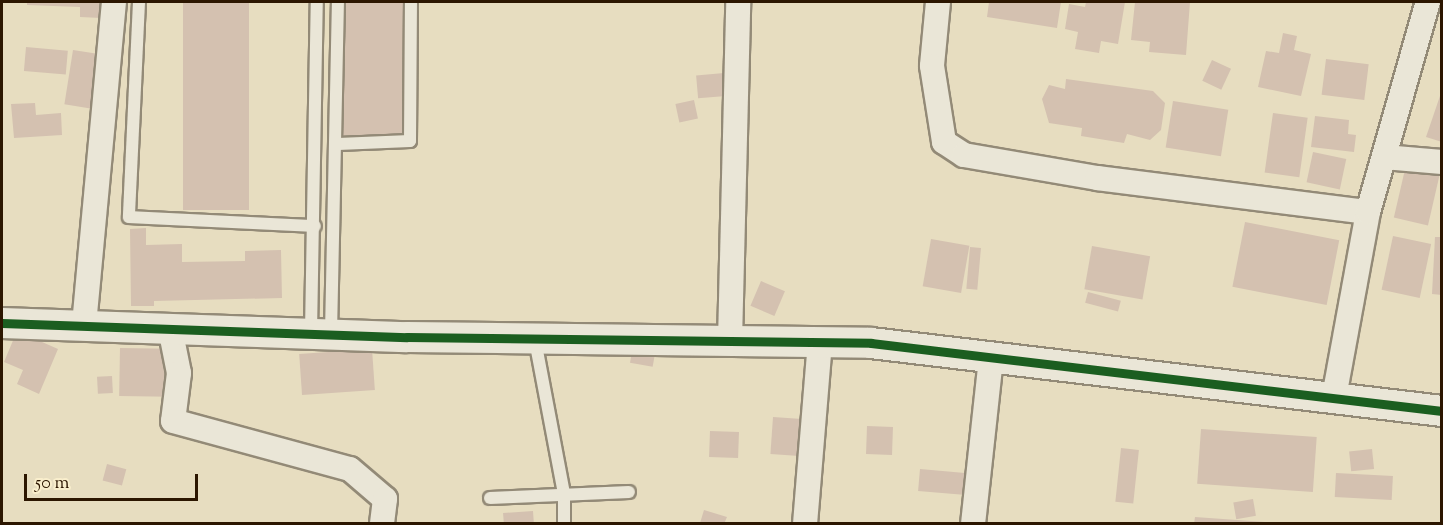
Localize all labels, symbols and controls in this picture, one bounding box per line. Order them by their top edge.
scale bar [27,462,201,500]
text: 50 m [35,471,69,497]

